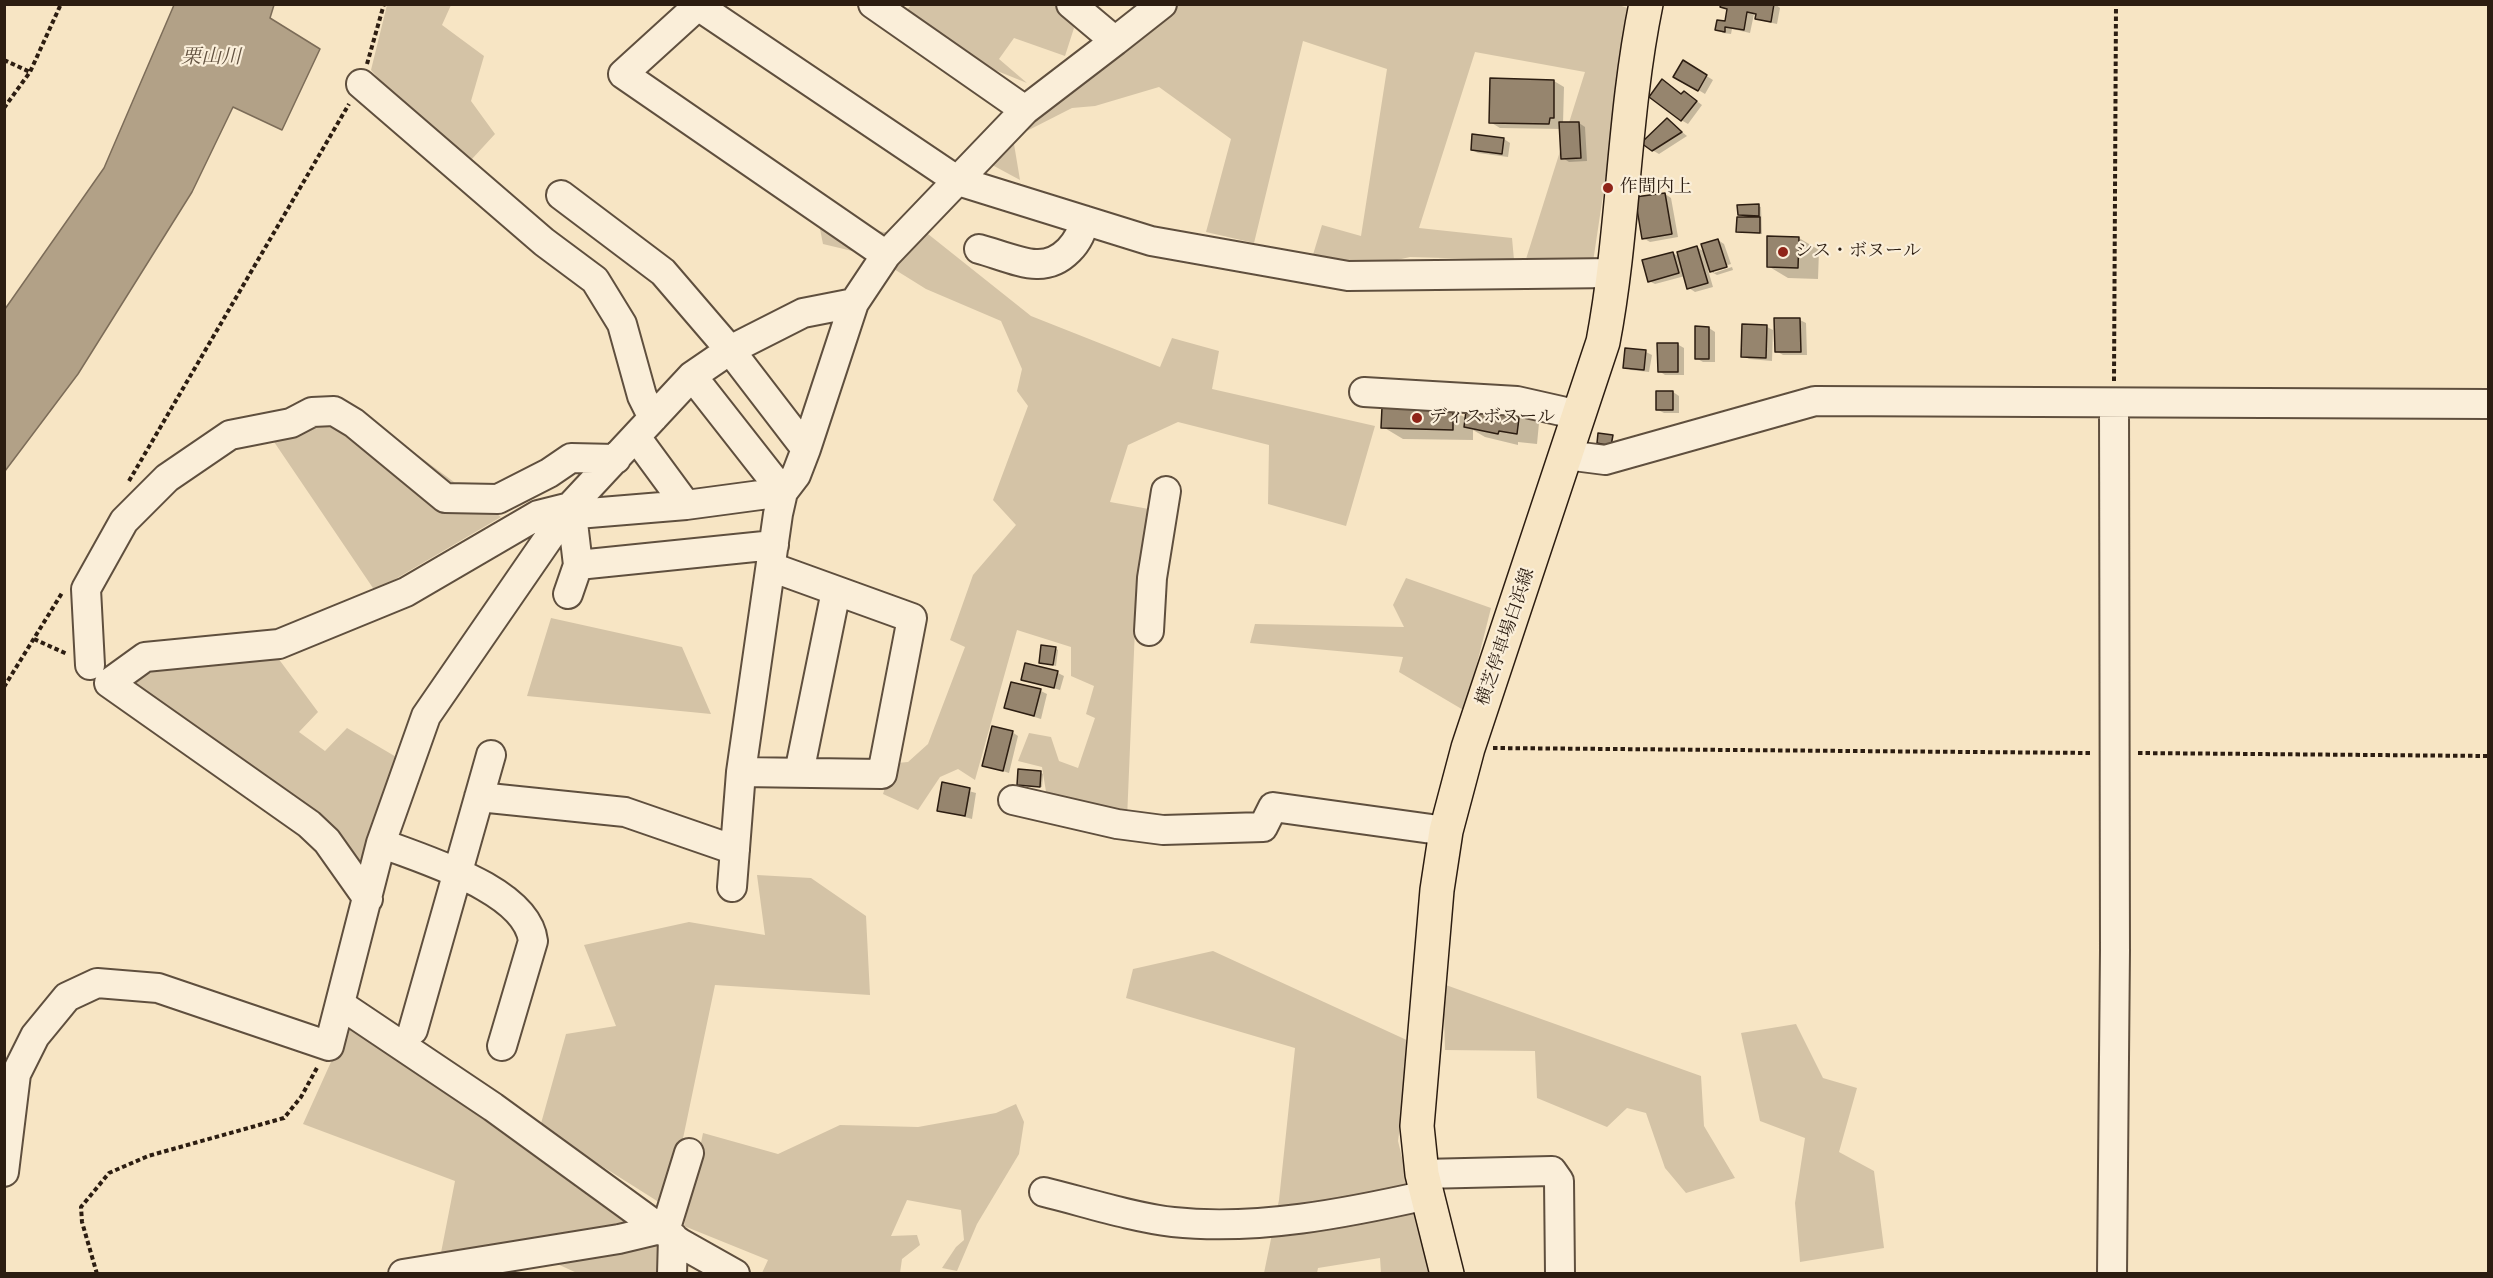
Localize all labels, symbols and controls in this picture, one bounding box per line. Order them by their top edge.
water label: 栗山川 [181,46,241,70]
place label: 作間内上 [1620,177,1692,199]
marker: 作間内上 [1601,181,1615,195]
place label: シス・ボヌール [1795,241,1921,263]
marker: シス・ボヌール [1776,245,1790,259]
place label: ディスボヌール [1429,407,1555,429]
marker: ディスボヌール [1410,411,1424,425]
street label: 横芝停車場白浜線 [1472,565,1540,709]

